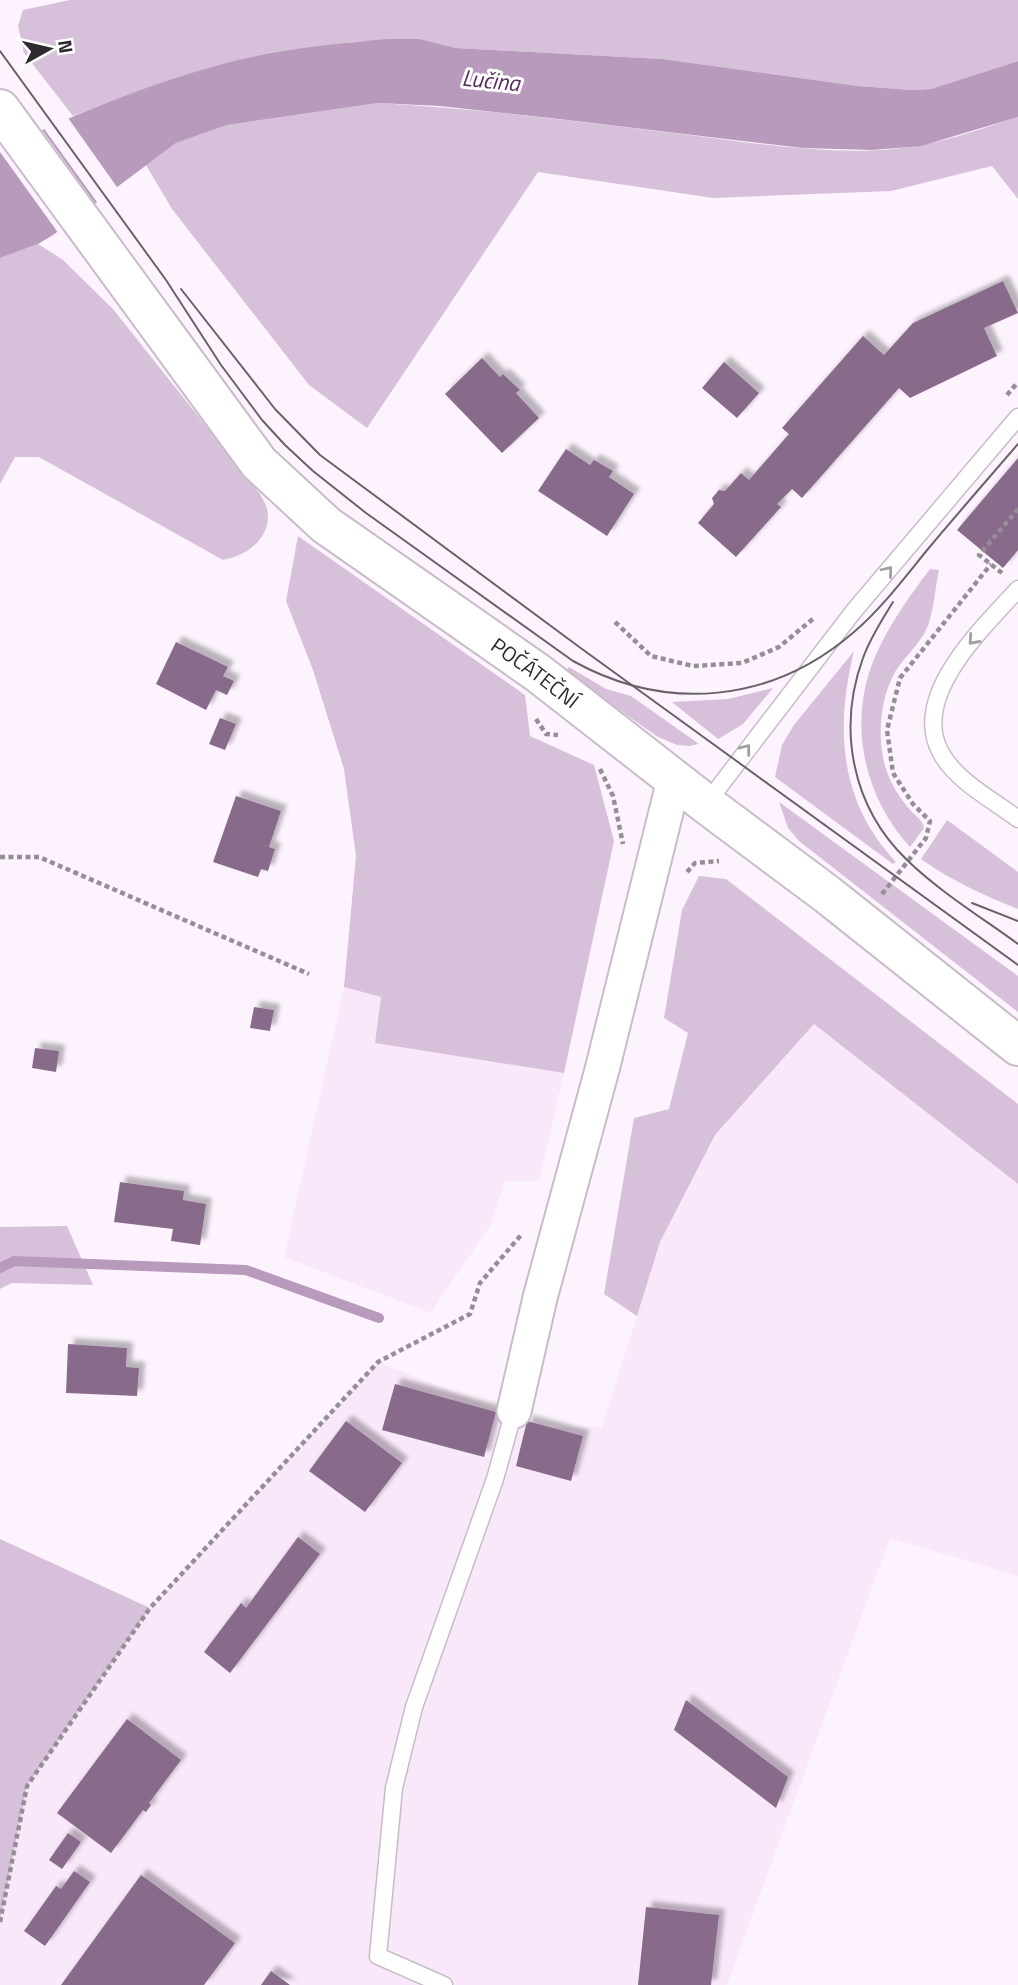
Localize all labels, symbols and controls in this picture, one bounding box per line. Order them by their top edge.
north arrow [14,14,84,84]
text: N [51,38,82,55]
water label: Lučina [460,60,523,101]
one-way arrow [879,566,892,578]
street label: POČÁTEČNÍ [485,629,587,716]
one-way arrow [969,632,981,645]
one-way arrow [738,745,751,757]

